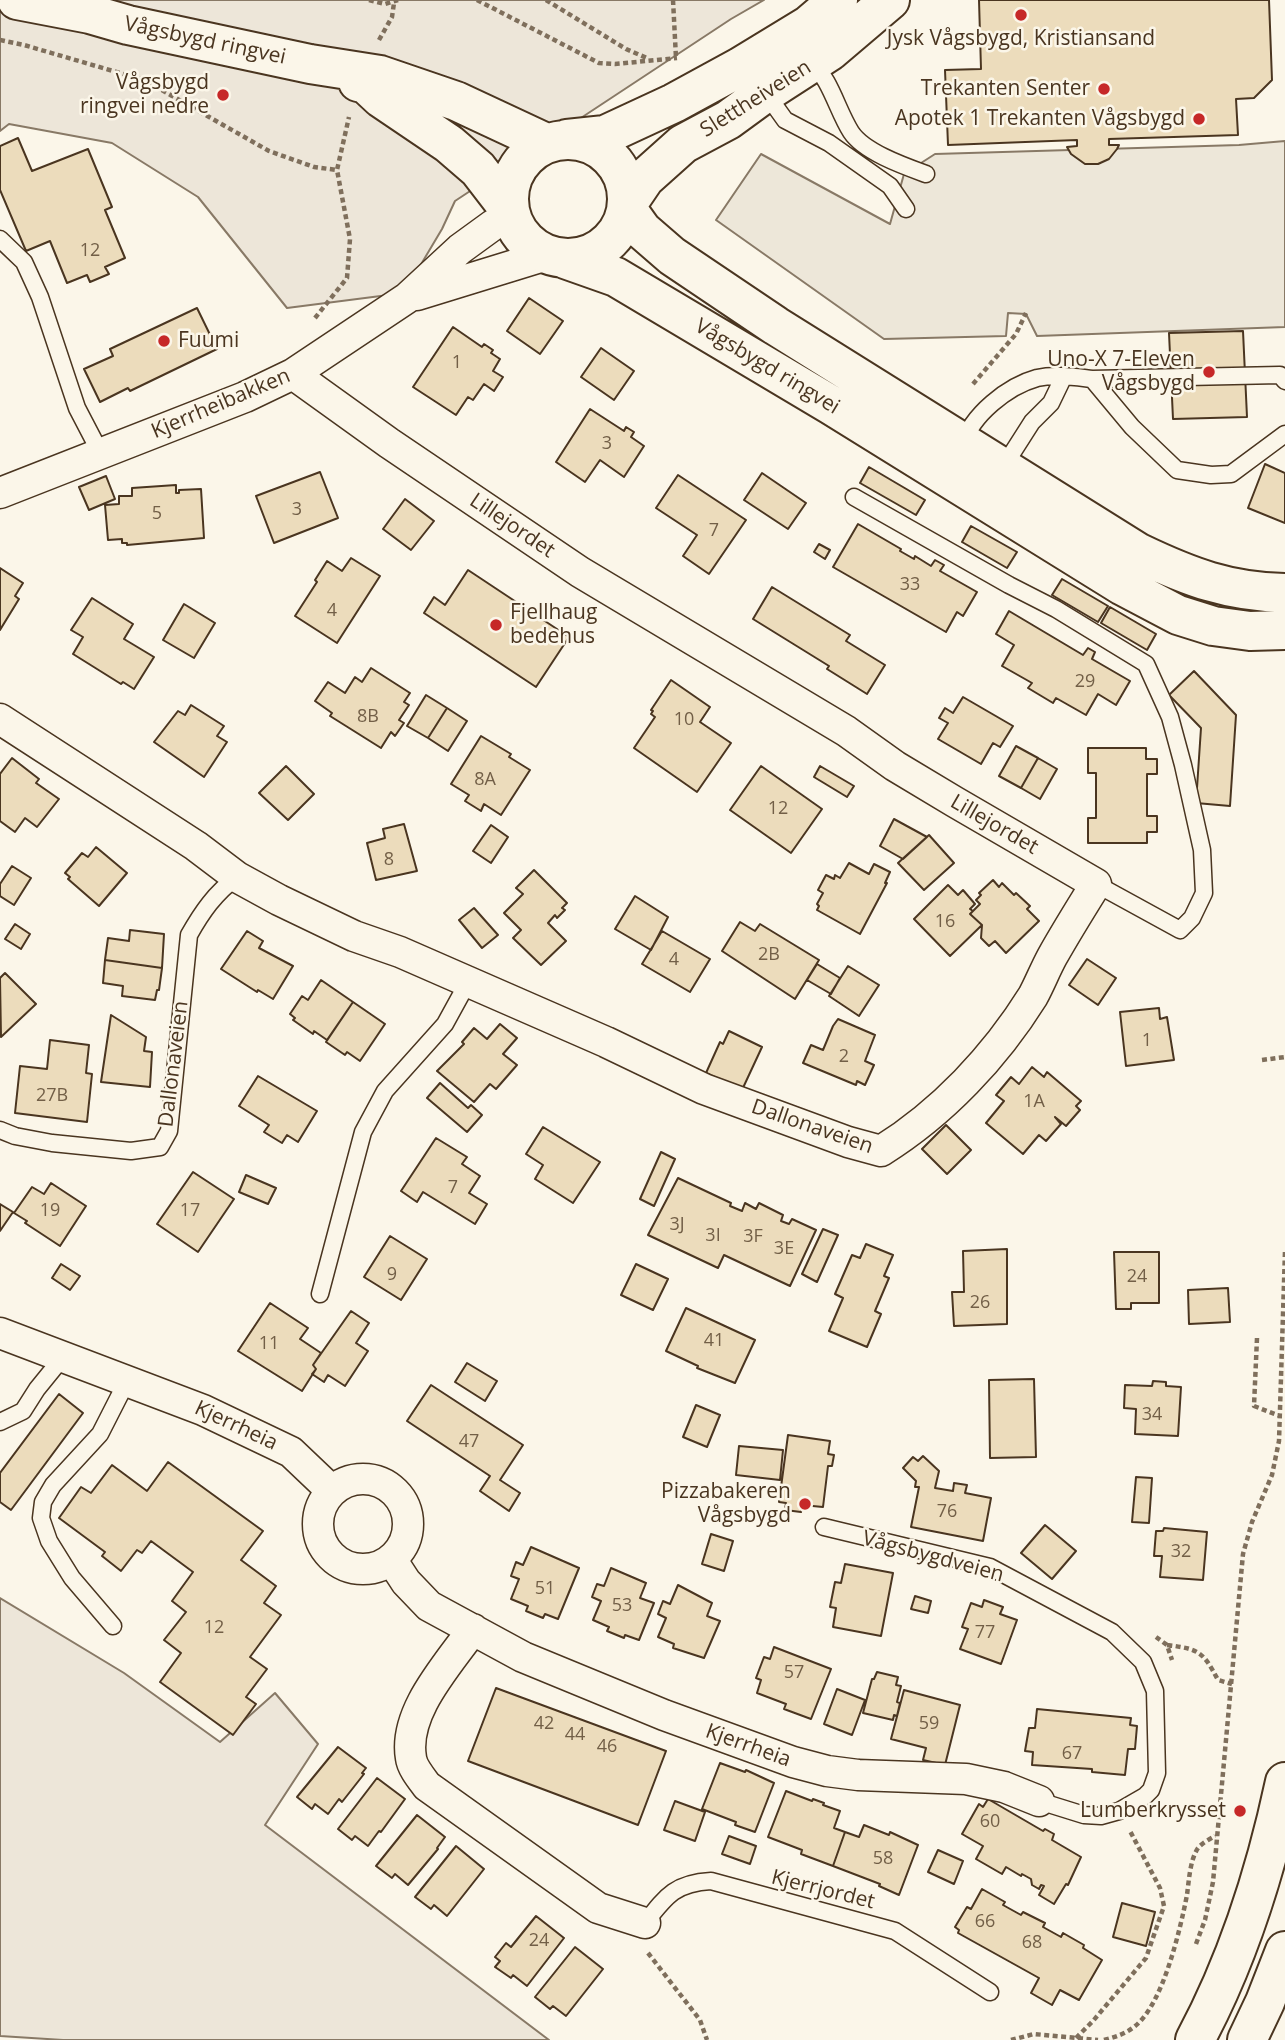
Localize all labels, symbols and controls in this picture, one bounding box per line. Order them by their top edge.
marker: Jysk Vågsbygd, Kristiansand [1013,7,1029,23]
street label: Vågsbygd ringvei [122,12,288,70]
place label: Jysk Vågsbygd, Kristiansand [887,26,1155,52]
street label: Slettheiveien [696,55,816,143]
place label: Vågsbygd ringvei nedre [80,70,209,120]
place label: Trekanten Senter [921,76,1090,102]
marker: Trekanten Senter [1096,81,1112,97]
marker: Vågsbygd ringvei nedre [215,87,231,103]
place label: Apotek 1 Trekanten Vågsbygd [895,106,1185,132]
marker: Apotek 1 Trekanten Vågsbygd [1191,111,1207,127]
house number: 12 [80,240,100,262]
street label: Vågsbygd ringvei [690,314,844,420]
place label: Fuumi [178,328,239,354]
marker: Fuumi [156,333,172,349]
place label: Uno-X 7-Eleven Vågsbygd [1047,347,1195,397]
house number: 1 [452,352,462,374]
street label: Kjerrheibakken [148,363,294,445]
marker: Uno-X 7-Eleven Vågsbygd [1201,364,1217,380]
house number: 3 [602,433,612,455]
street label: Lillejordet [465,488,559,564]
house number: 3 [292,499,302,521]
house number: 5 [152,503,162,525]
house number: 7 [709,520,719,542]
house number: 33 [900,574,920,596]
house number: 4 [327,600,337,622]
place label: Fjellhaug bedehus [510,600,597,650]
marker: Fjellhaug bedehus [488,617,504,633]
house number: 29 [1075,671,1095,693]
house number: 8B [357,706,379,728]
house number: 10 [674,709,694,731]
house number: 8A [474,769,496,791]
street label: Lillejordet [946,790,1042,860]
house number: 12 [768,798,788,820]
house number: 8 [384,849,394,871]
house number: 16 [935,911,955,933]
house number: 2B [758,944,780,966]
house number: 4 [669,949,679,971]
street label: Dallonaveien [154,999,194,1129]
house number: 1 [1142,1030,1152,1052]
house number: 2 [839,1046,849,1068]
house number: 27B [36,1085,68,1107]
house number: 1A [1023,1091,1045,1113]
street label: Dallonaveien [748,1094,876,1160]
house number: 7 [448,1177,458,1199]
house number: 19 [40,1200,60,1222]
house number: 17 [180,1200,200,1222]
house number: 3J [669,1214,685,1236]
house number: 3I [705,1225,721,1247]
house number: 3F [743,1226,763,1248]
house number: 3E [774,1238,794,1260]
house number: 9 [387,1264,397,1286]
house number: 24 [1127,1266,1147,1288]
house number: 26 [970,1292,990,1314]
house number: 41 [704,1330,724,1352]
house number: 11 [259,1333,279,1355]
street label: Kjerrheia [190,1396,282,1456]
house number: 34 [1142,1404,1162,1426]
house number: 47 [459,1431,479,1453]
place label: Pizzabakeren Vågsbygd [661,1479,791,1529]
marker: Pizzabakeren Vågsbygd [797,1496,813,1512]
house number: 76 [937,1501,957,1523]
street label: Vågsbygdveien [859,1526,1007,1588]
house number: 32 [1171,1541,1191,1563]
house number: 51 [535,1578,555,1600]
house number: 53 [612,1595,632,1617]
house number: 12 [204,1617,224,1639]
house number: 77 [975,1622,995,1644]
house number: 57 [784,1662,804,1684]
house number: 42 [534,1713,554,1735]
house number: 59 [919,1713,939,1735]
street label: Kjerrheia [702,1719,794,1773]
house number: 44 [565,1724,585,1746]
house number: 46 [597,1736,617,1758]
house number: 67 [1062,1743,1082,1765]
place label: Lumberkrysset [1080,1798,1226,1824]
marker: Lumberkrysset [1232,1803,1248,1819]
house number: 60 [980,1811,1000,1833]
house number: 58 [873,1848,893,1870]
street label: Kjerrjordet [769,1865,877,1915]
house number: 66 [975,1911,995,1933]
house number: 24 [529,1930,549,1952]
house number: 68 [1022,1932,1042,1954]

